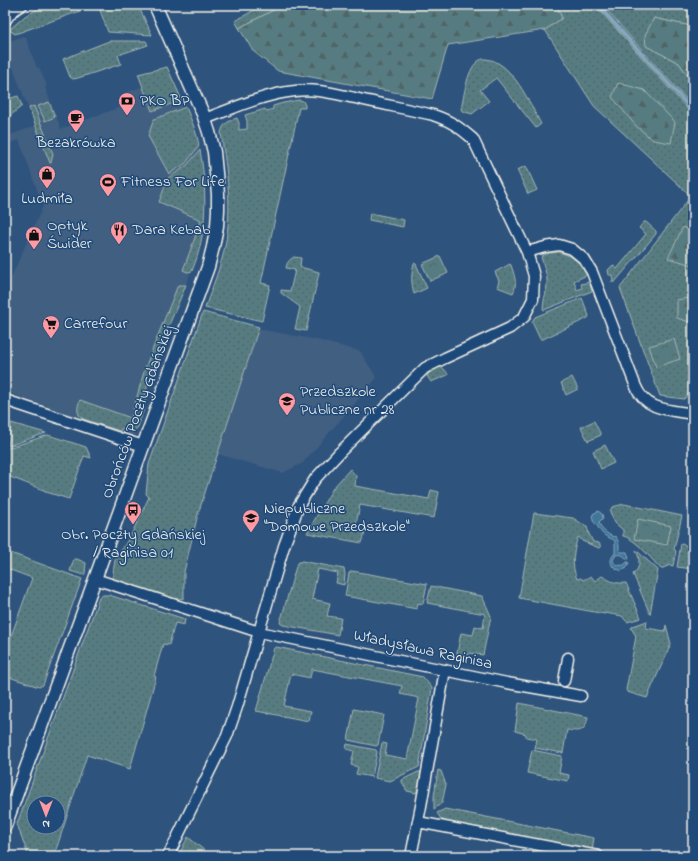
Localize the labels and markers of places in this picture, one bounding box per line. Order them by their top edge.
place label: PKO BP [140,89,190,113]
bank icon: PKO BP [117,91,137,116]
cafe icon: Bezakrówka [66,108,86,133]
place label: Bezakrówka [35,131,116,155]
shop icon: Ludmiła [37,164,57,189]
place label: Fitness For Life [120,170,225,194]
sports icon: Fitness For Life [98,172,118,197]
place label: Ludmiła [21,187,73,211]
place label: Optyk Świder [47,214,92,256]
place label: Dara Kebab [131,218,211,242]
restaurant icon: Dara Kebab [109,220,129,245]
shop icon: Optyk Świder [24,225,44,250]
place label: Carrefour [64,312,127,336]
supermarket icon: Carrefour [41,314,61,339]
place label: Przedszkole Publiczne nr 28 [300,380,395,422]
school or university icon: Przedszkole Publiczne nr 28 [277,391,297,416]
place label: Niepubliczne "Domowe Przedszkole" [264,497,410,539]
bus stop icon: Obr. Poczty Gdańskiej / Raginisa 01 [123,500,143,525]
school or university icon: Niepubliczne "Domowe Przedszkole" [241,508,261,533]
place label: Obr. Poczty Gdańskiej / Raginisa 01 [61,523,206,565]

